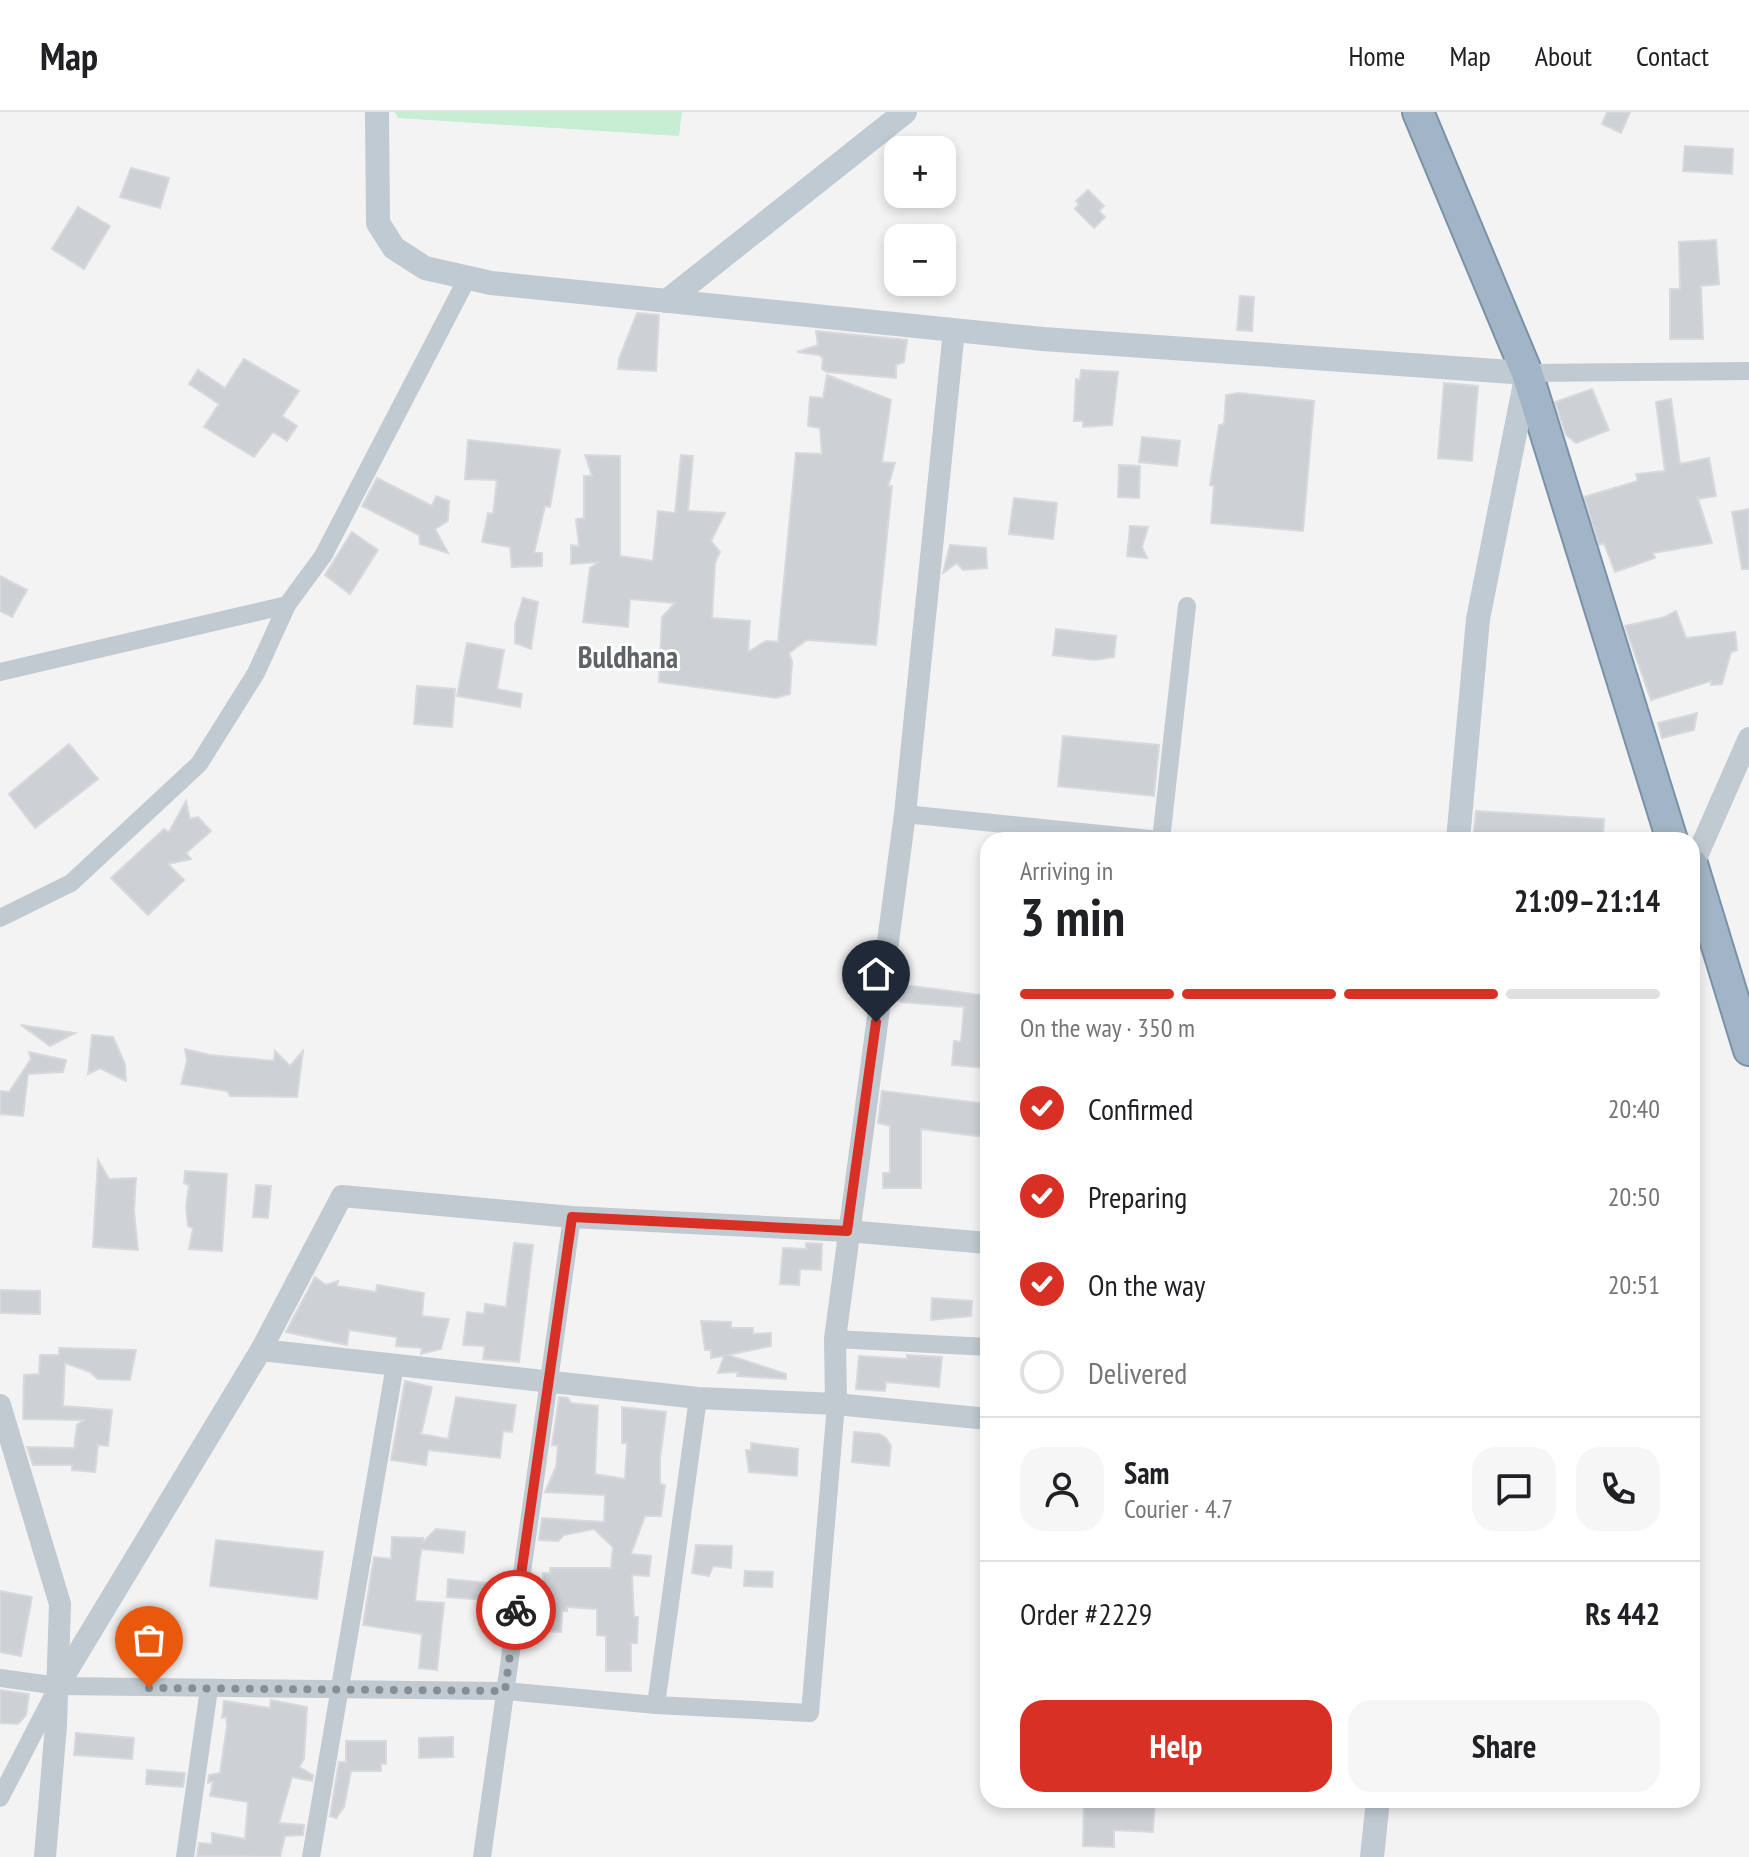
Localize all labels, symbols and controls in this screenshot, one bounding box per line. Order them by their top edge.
text: Map [40,31,98,80]
text: Home [1349,37,1405,74]
text: Map [1449,37,1491,74]
text: About [1535,37,1592,74]
text: Contact [1636,37,1709,74]
map controls [884,136,956,296]
button: + [884,136,956,208]
button: − [884,224,956,296]
district label: Buldhana [578,637,678,676]
text: Arriving in [1020,854,1113,887]
text: 21:09–21:14 [1514,881,1660,920]
text: 3 min [1020,883,1125,950]
pin [842,940,910,1022]
icon: home [854,952,898,996]
text: On the way · 350 m [1020,1011,1195,1044]
icon: check [1020,1086,1064,1130]
text: Confirmed [1088,1089,1193,1128]
text: 20:40 [1608,1092,1660,1125]
icon: check [1020,1174,1064,1218]
text: Preparing [1088,1177,1187,1216]
text: 20:50 [1608,1180,1660,1213]
icon: check [1020,1262,1064,1306]
text: On the way [1088,1265,1205,1304]
text: 20:51 [1608,1268,1660,1301]
text: Delivered [1088,1353,1187,1392]
button: person [1020,1447,1104,1531]
button: chat [1472,1447,1556,1531]
button: phone [1576,1447,1660,1531]
text: Sam [1124,1453,1169,1492]
text: Courier · 4.7 [1124,1492,1233,1525]
courier [476,1570,556,1650]
icon: bike [494,1588,538,1632]
text: Order #2229 [1020,1594,1152,1633]
text: Rs 442 [1585,1594,1660,1633]
pin [115,1606,183,1688]
icon: bag [127,1618,171,1662]
button: Help [1020,1700,1332,1792]
button: Share [1348,1700,1660,1792]

